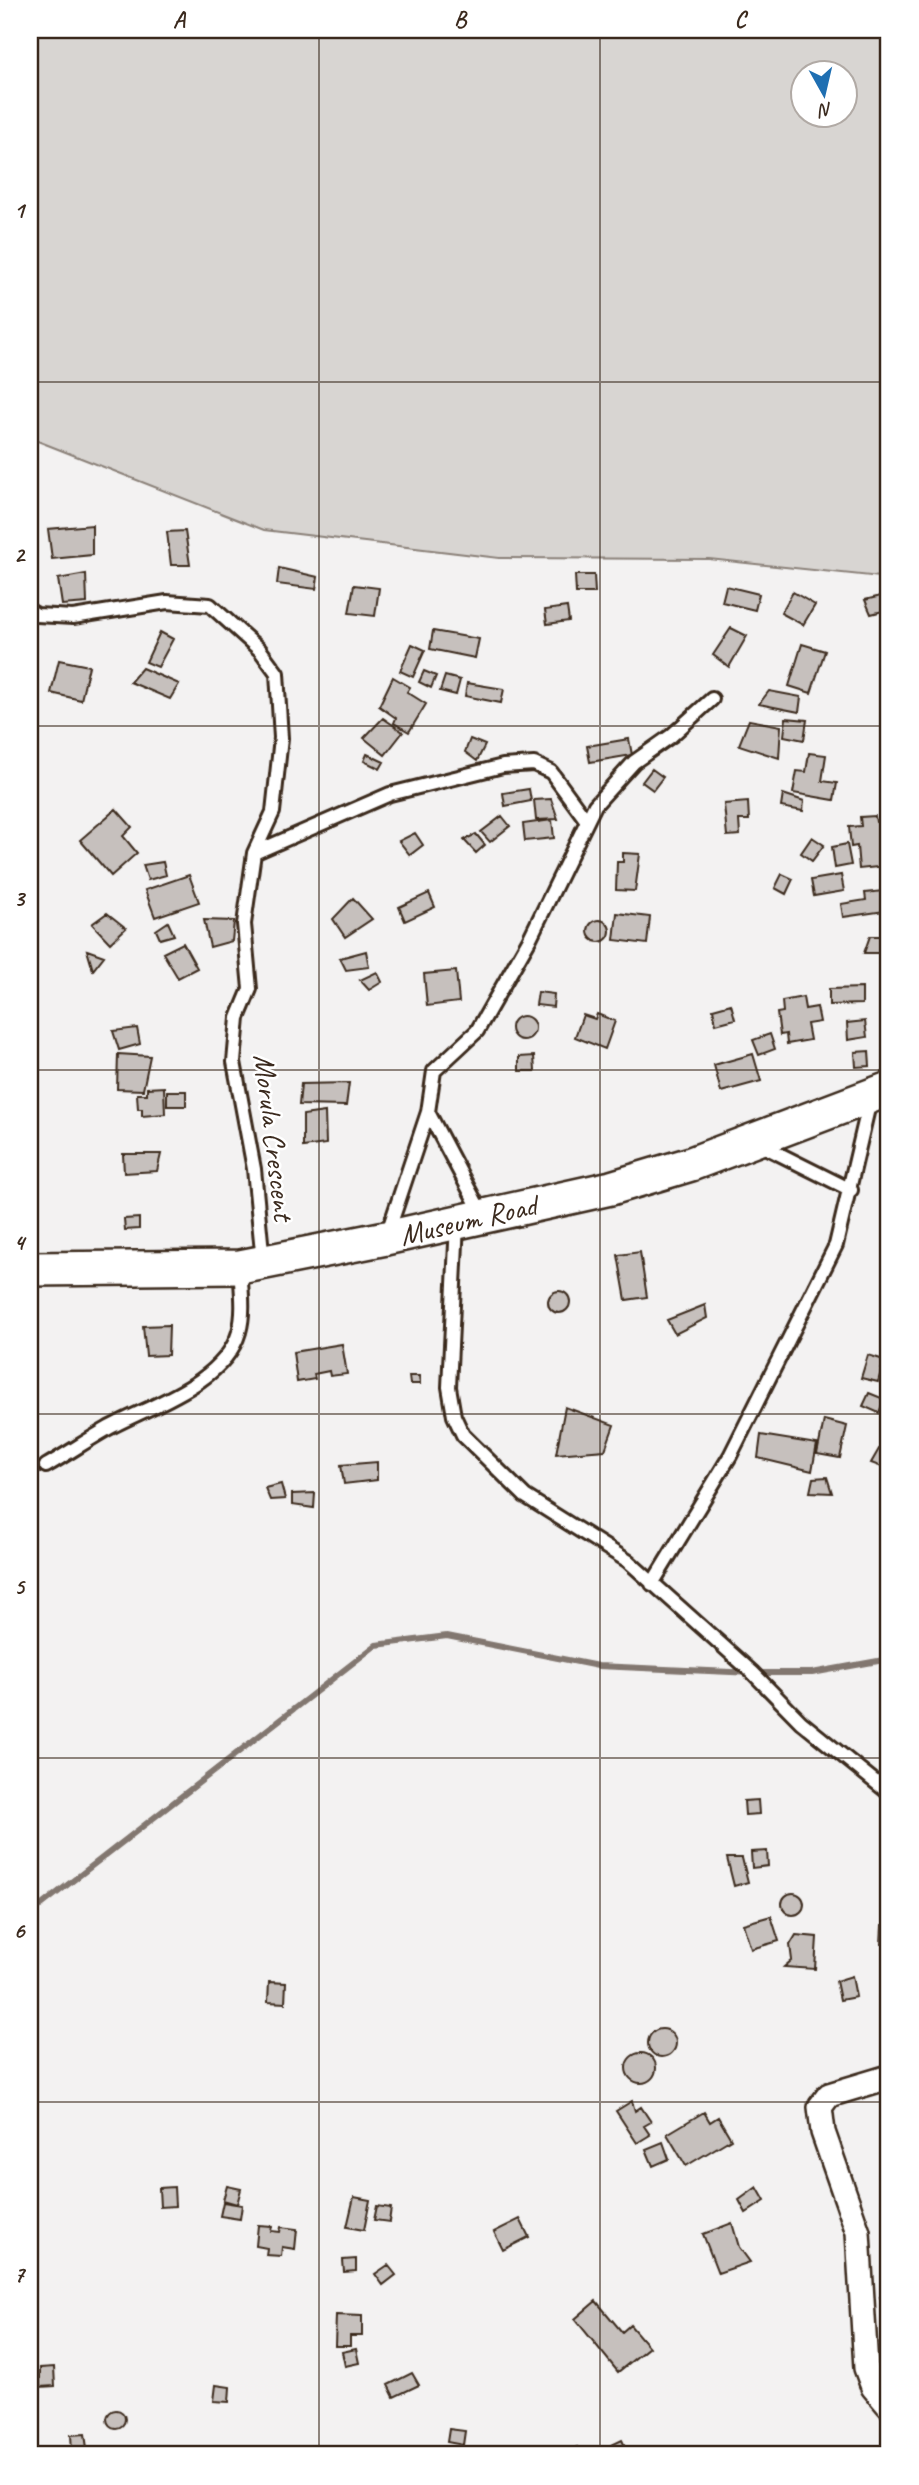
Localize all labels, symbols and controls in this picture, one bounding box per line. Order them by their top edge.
text: A [173,5,187,34]
text: B [454,5,468,34]
text: C [735,5,749,34]
north arrow [790,60,860,130]
text: N [816,97,834,123]
text: 1 [14,196,27,225]
text: 2 [14,540,27,569]
text: 3 [14,884,27,913]
street label: Morula Crescent [245,1052,303,1225]
street label: Museum Road [396,1185,544,1254]
text: 4 [14,1228,27,1257]
text: 5 [14,1572,26,1601]
text: 6 [14,1916,27,1945]
text: 7 [14,2260,27,2289]

